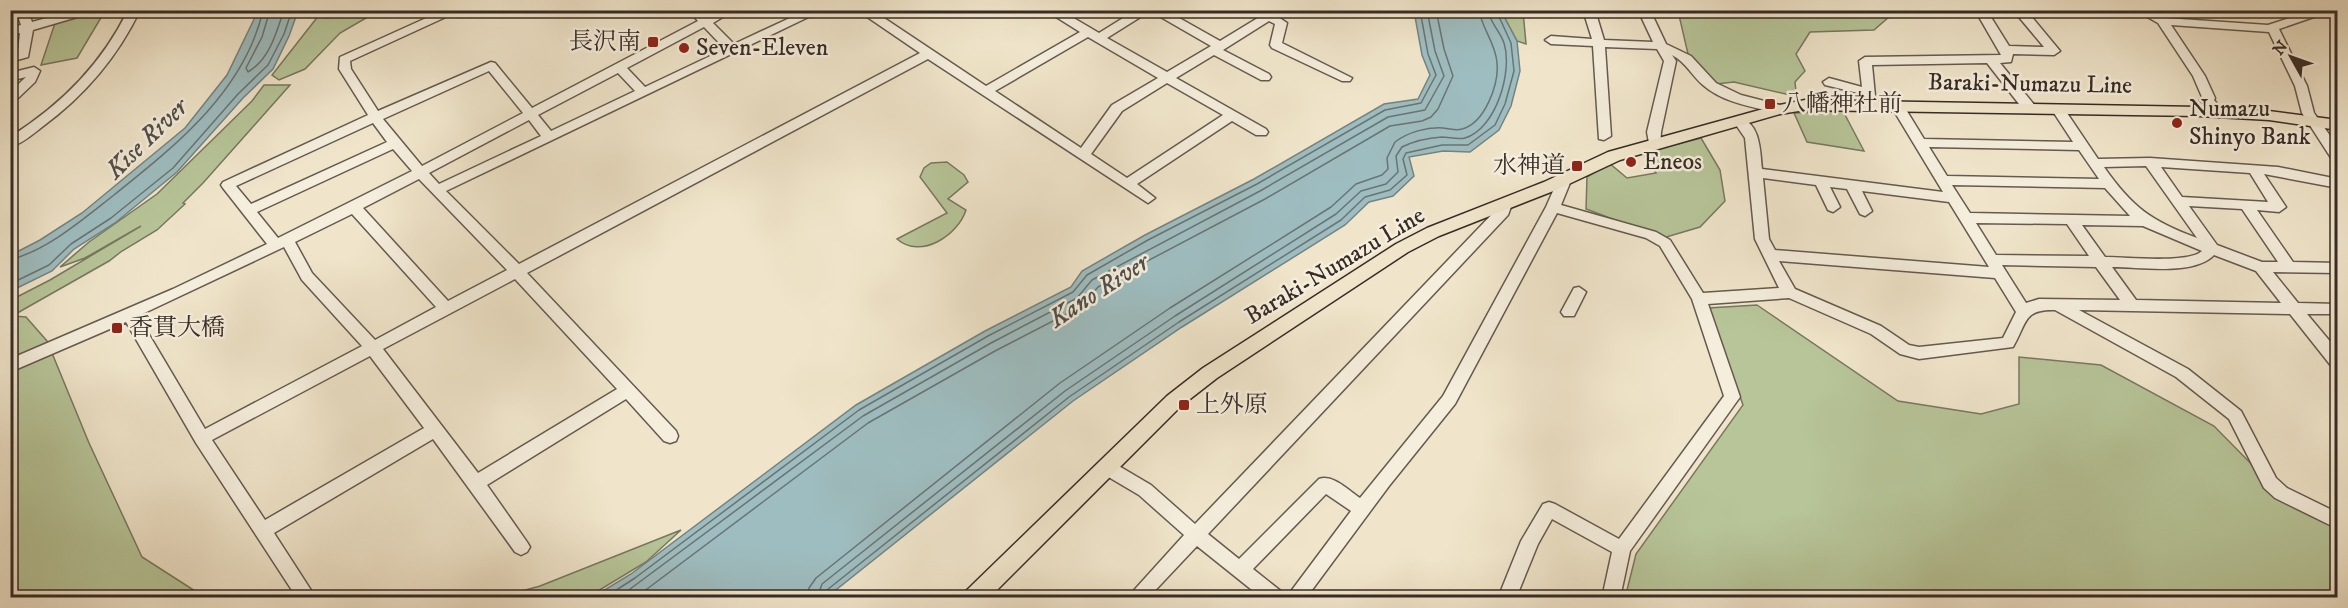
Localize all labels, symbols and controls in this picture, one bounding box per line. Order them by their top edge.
place label: 長沢南 [569,27,641,57]
north arrow [2261,27,2321,87]
place label: Seven-Eleven [696,33,829,63]
marker: 長沢南 [646,35,660,49]
text: N [2268,37,2292,59]
marker: Seven-Eleven [677,41,691,55]
street label: Baraki-Numazu Line [1928,67,2132,101]
place label: 八幡神社前 [1782,89,1902,119]
water label: Kise River [98,90,197,187]
place label: Numazu Shinyo Bank [2189,94,2311,152]
marker: 八幡神社前 [1763,97,1777,111]
marker: Numazu Shinyo Bank [2170,116,2184,130]
place label: Eneos [1643,147,1702,177]
place label: 水神道 [1493,151,1565,181]
marker: Eneos [1624,155,1638,169]
marker: 水神道 [1570,159,1584,173]
street label: Baraki-Numazu Line [1240,200,1430,331]
water label: Kano River [1042,245,1157,336]
place label: 香貫大橋 [129,313,225,343]
marker: 香貫大橋 [110,321,124,335]
place label: 上外原 [1196,390,1268,420]
marker: 上外原 [1177,398,1191,412]

